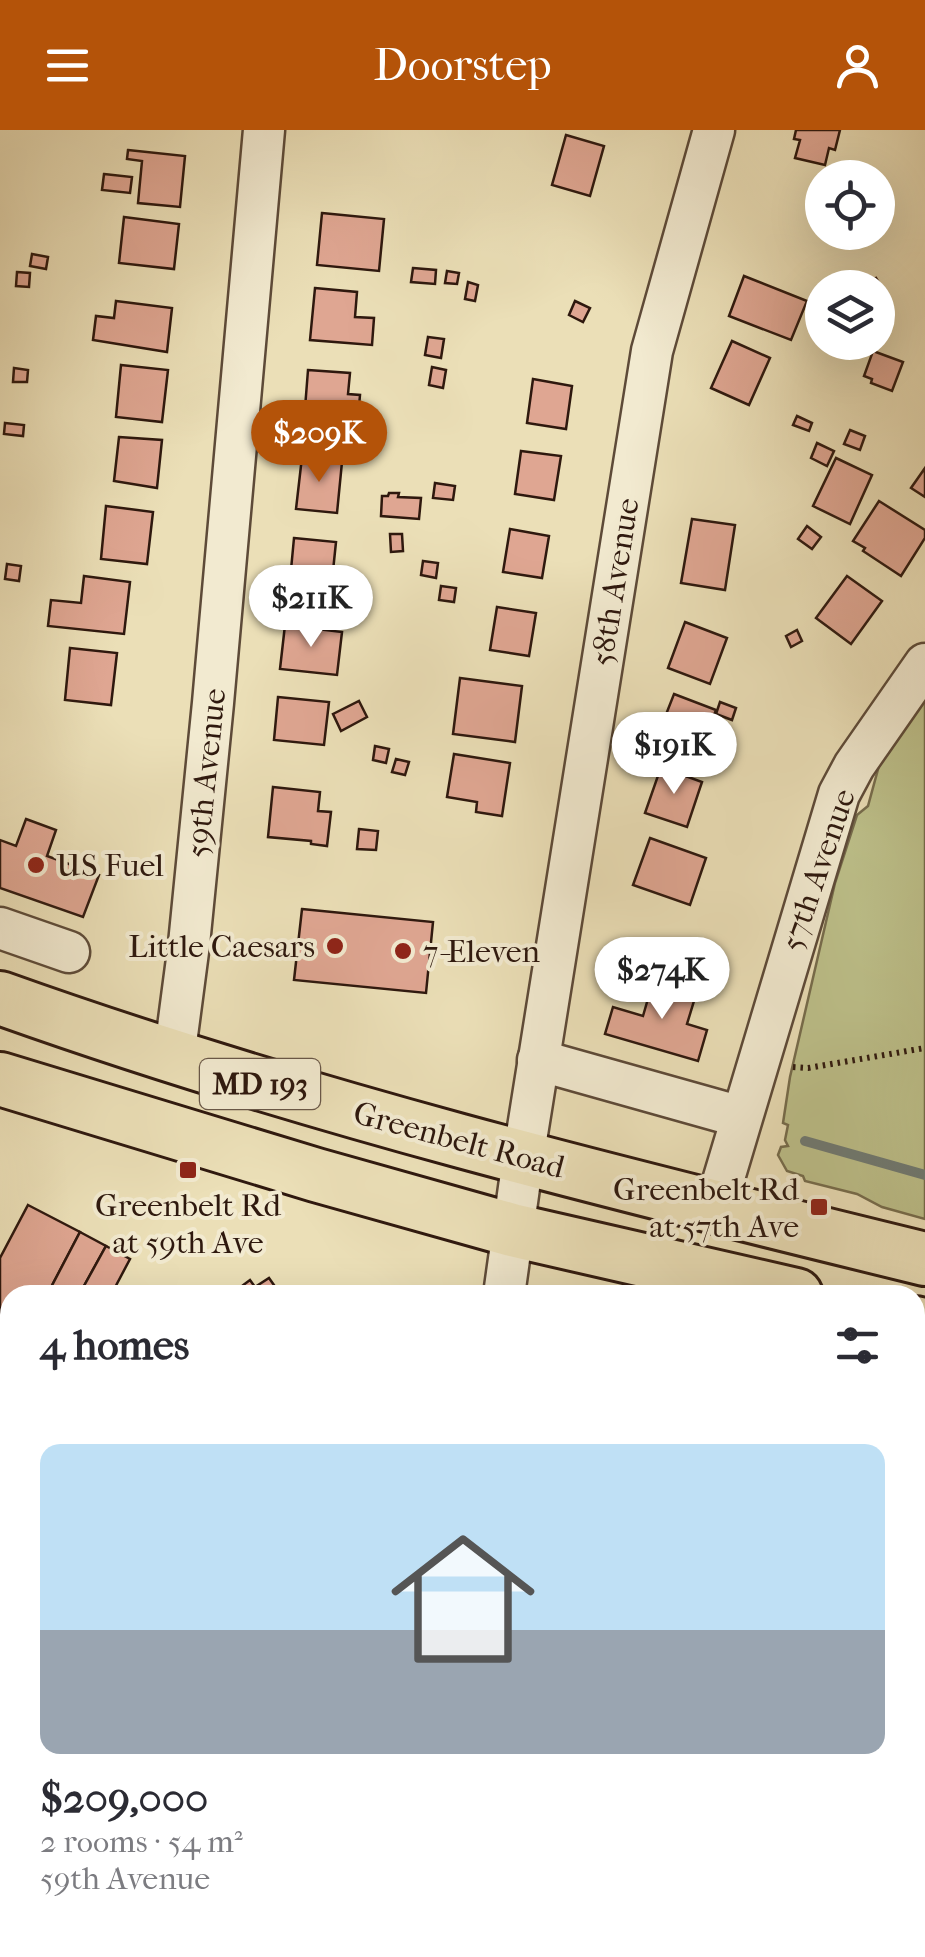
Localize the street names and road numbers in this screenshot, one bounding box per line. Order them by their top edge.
street label: 58th Avenue [583,495,647,669]
street label: 59th Avenue [179,686,233,860]
street label: 57th Avenue [773,784,863,956]
road number: MD 193 [200,1059,320,1109]
street label: Greenbelt Road [350,1094,569,1186]

